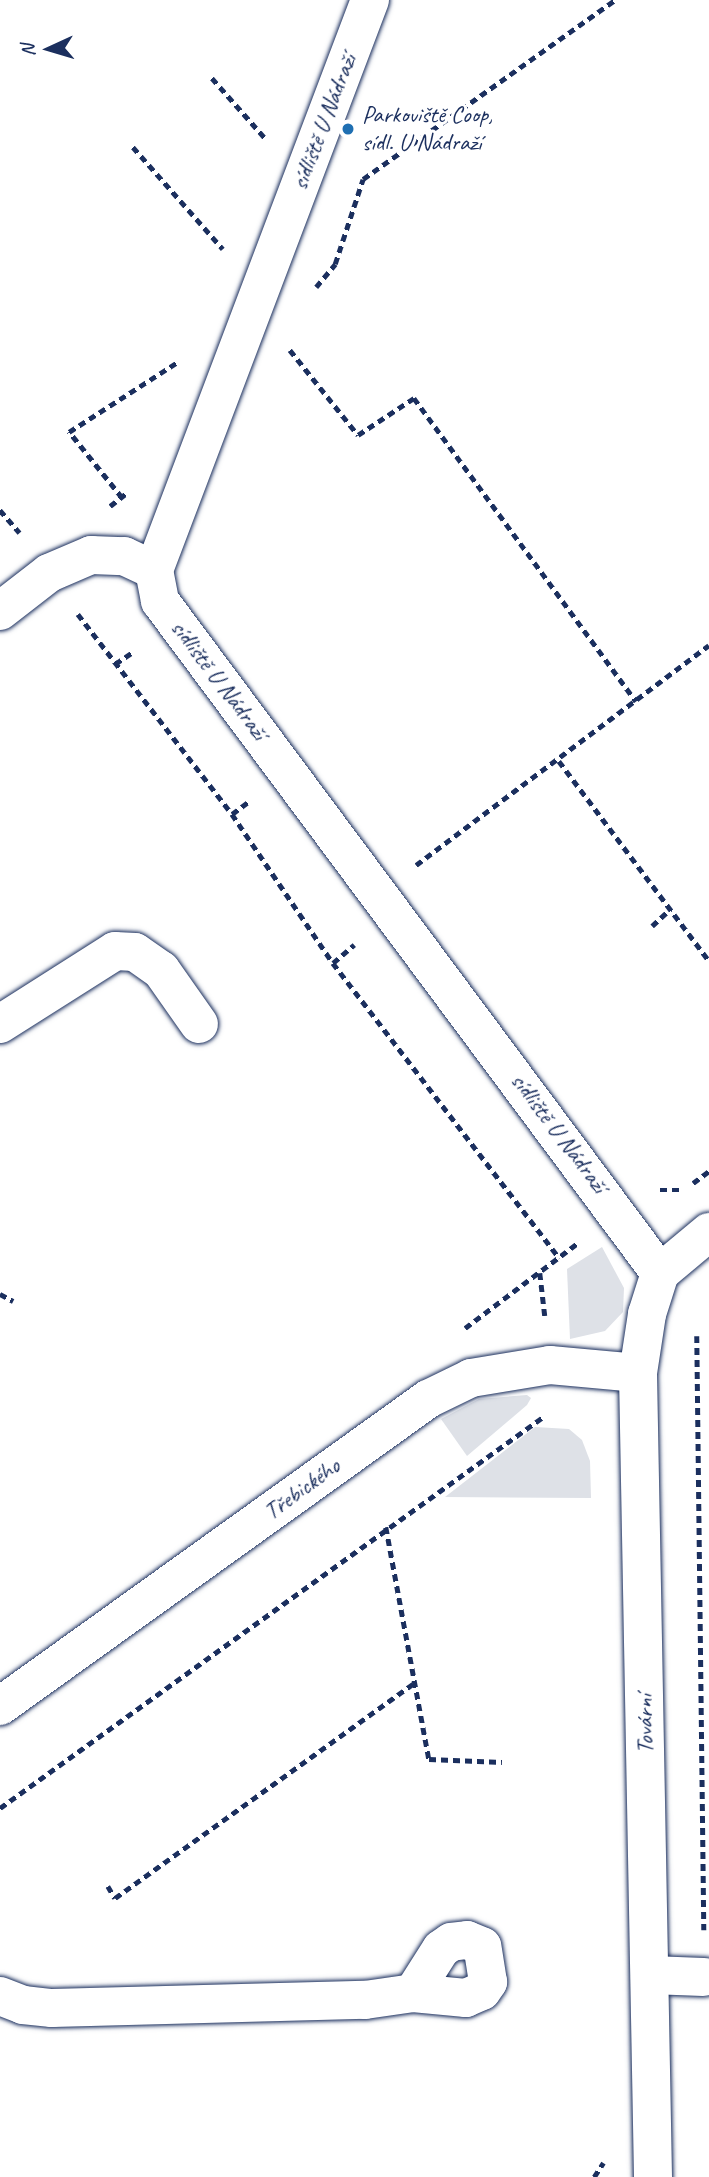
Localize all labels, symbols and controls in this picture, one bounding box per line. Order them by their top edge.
north arrow [14,14,84,84]
text: N [16,44,40,57]
street label: sídliště U Nádraží [285,50,363,194]
place label: Parkoviště Coop, sídl. U Nádraží [362,101,493,157]
marker: Parkoviště Coop, sídl. U Nádraží [340,121,356,137]
street label: sídliště U Nádraží [164,614,274,746]
street label: sídliště U Nádraží [504,1067,614,1199]
street label: Třebického [258,1452,346,1526]
street label: Tovární [630,1694,660,1754]

